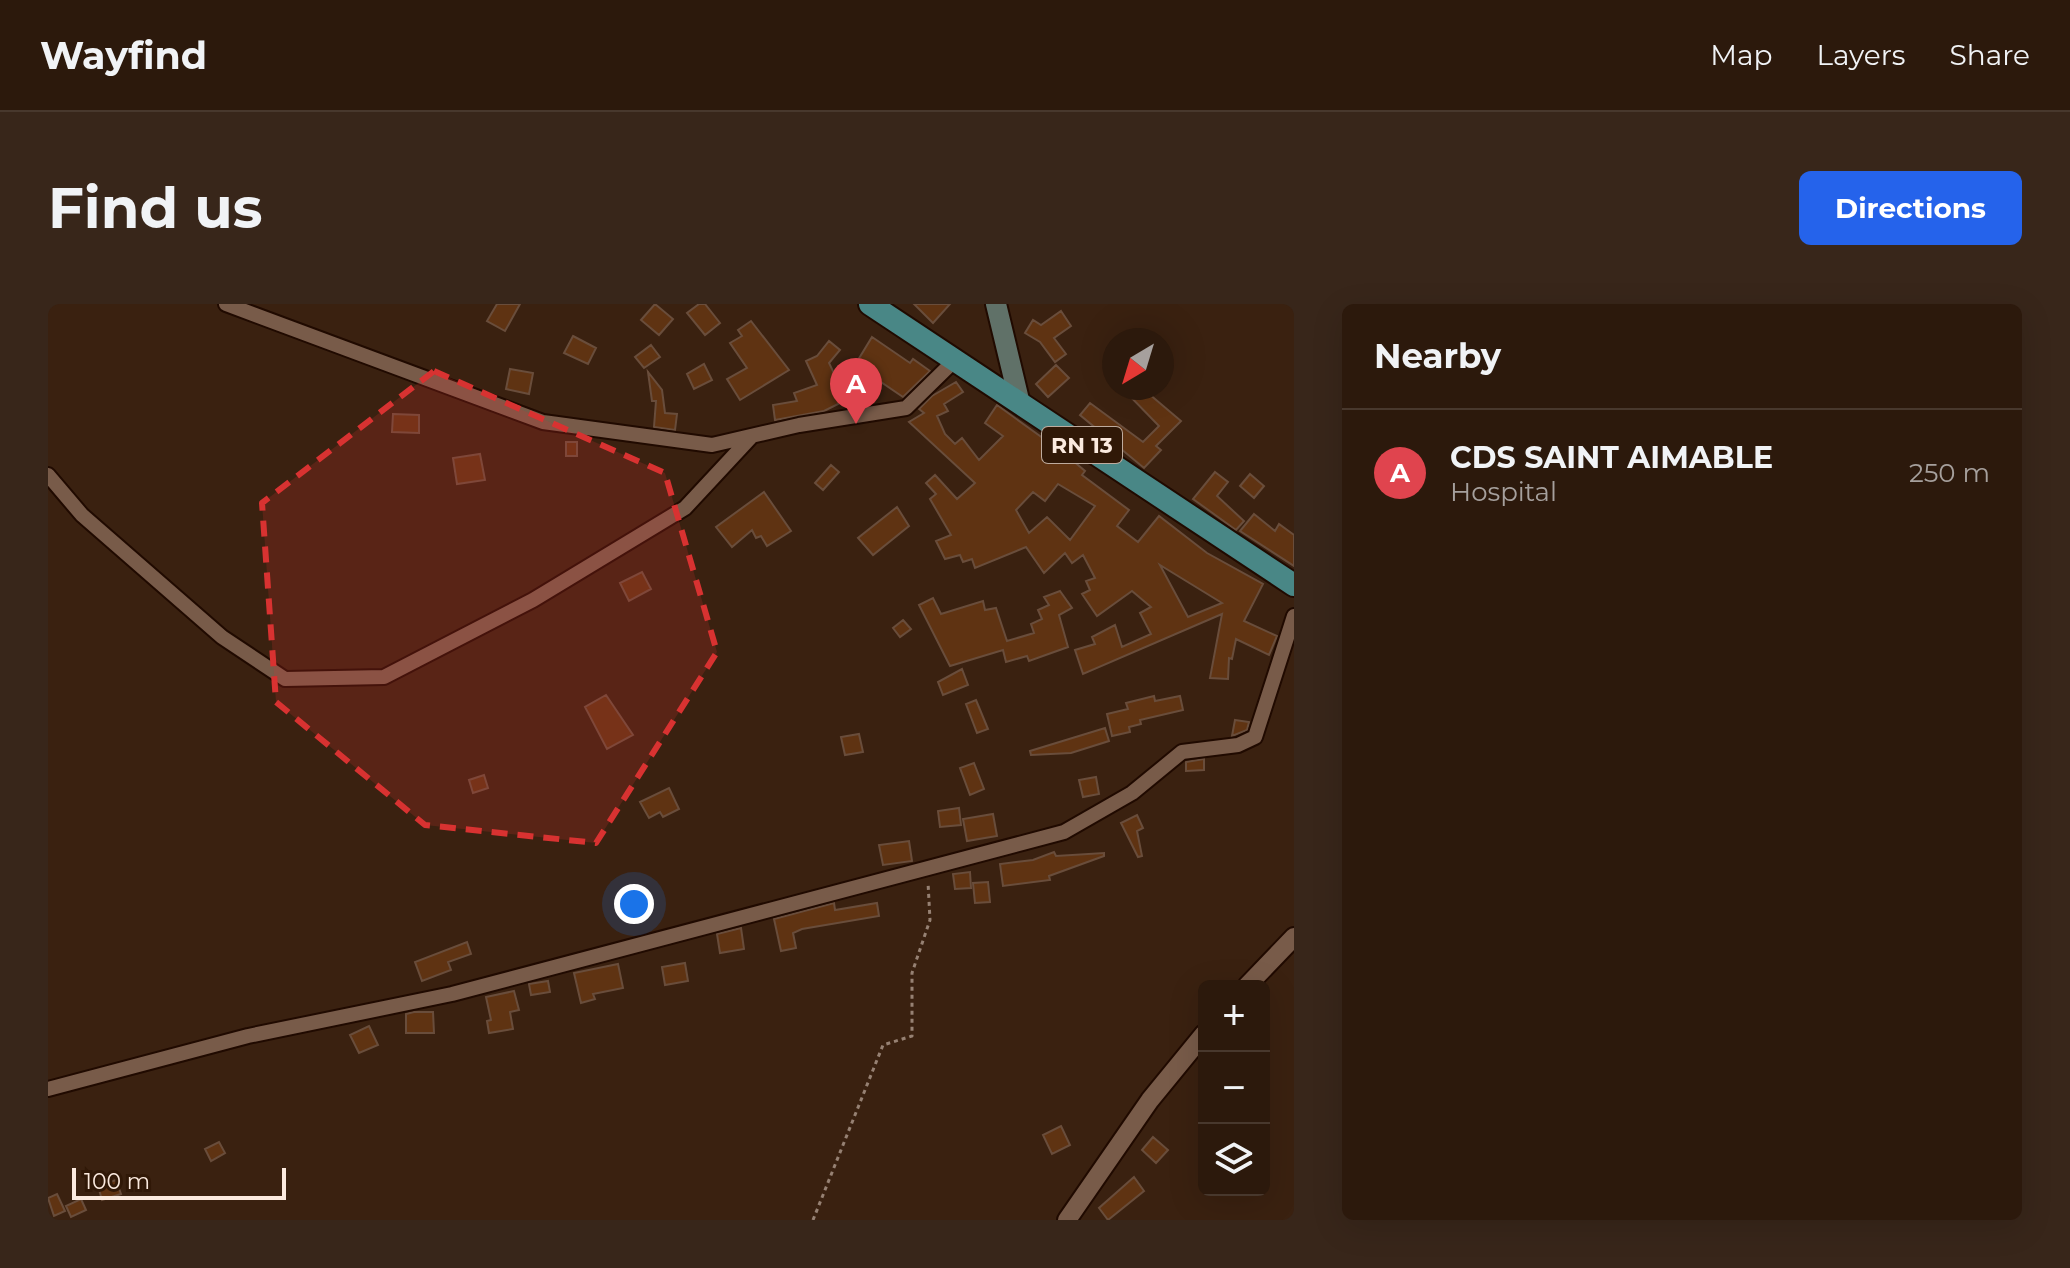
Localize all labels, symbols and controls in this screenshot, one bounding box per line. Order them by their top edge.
text: Wayfind [40,32,207,79]
text: Map [1710,38,1773,72]
text: Layers [1817,38,1906,72]
text: Share [1950,38,2030,72]
button: Directions [1799,171,2022,245]
text: Find us [48,174,262,242]
north arrow [1102,328,1174,400]
text: Nearby [1374,335,1501,377]
pin: A [830,358,882,424]
road number: RN 13 [1042,427,1122,463]
text: CDS SAINT AIMABLE [1450,439,1773,476]
text: A [1390,457,1410,489]
text: 250 m [1909,457,1990,489]
text: Hospital [1450,476,1557,508]
your location [614,884,654,924]
map controls [1198,980,1270,1196]
button: + [1198,980,1270,1052]
button: − [1198,1052,1270,1124]
button: layers [1198,1124,1270,1196]
scale bar [72,1164,286,1200]
text: 100 m [84,1168,150,1195]

